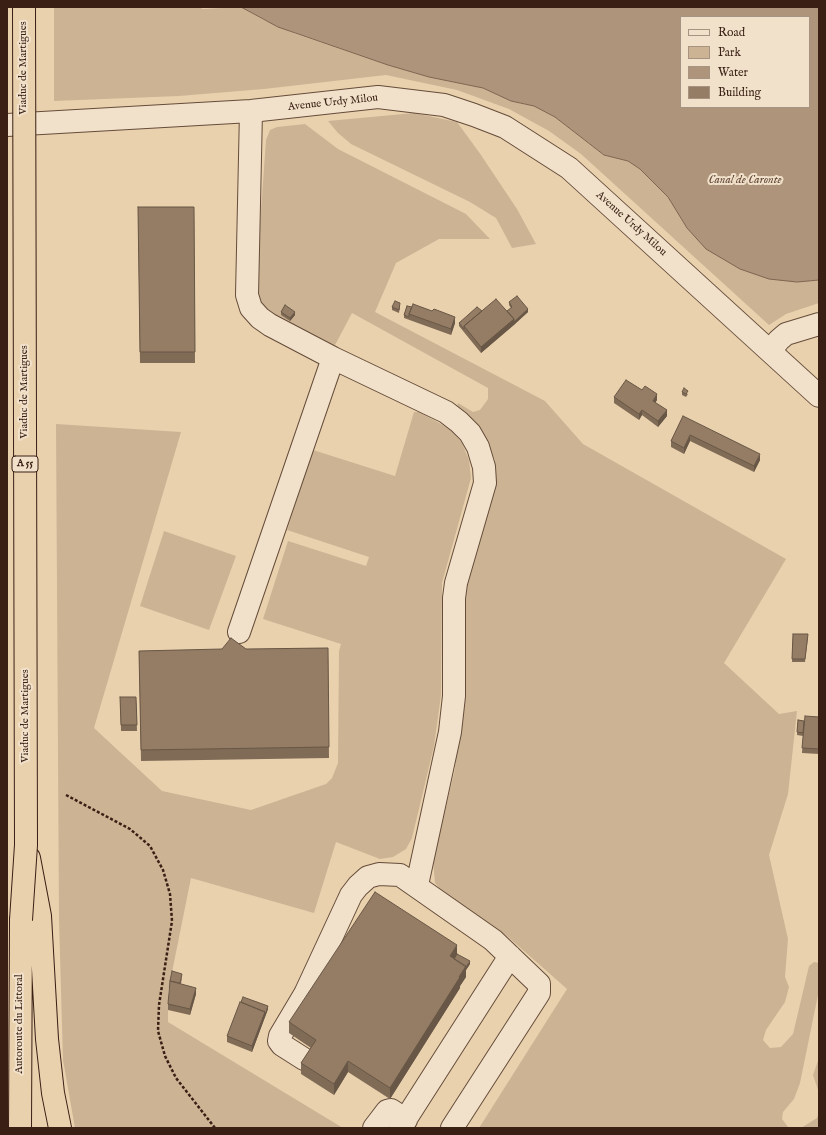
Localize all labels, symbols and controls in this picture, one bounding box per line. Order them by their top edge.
legend [680,16,810,108]
street label: Viaduc de Martigues [17,21,31,115]
text: Road [718,25,745,40]
text: Park [718,45,741,60]
text: Water [718,65,748,80]
text: Building [718,85,761,100]
street label: Avenue Urdy Milou [287,92,379,114]
water label: Canal de Caronte [708,174,782,188]
street label: Avenue Urdy Milou [593,189,669,259]
street label: Viaduc de Martigues [18,345,32,439]
road number: A 55 [12,456,38,472]
street label: Viaduc de Martigues [19,669,33,763]
street label: Autoroute du Littoral [13,974,27,1074]

